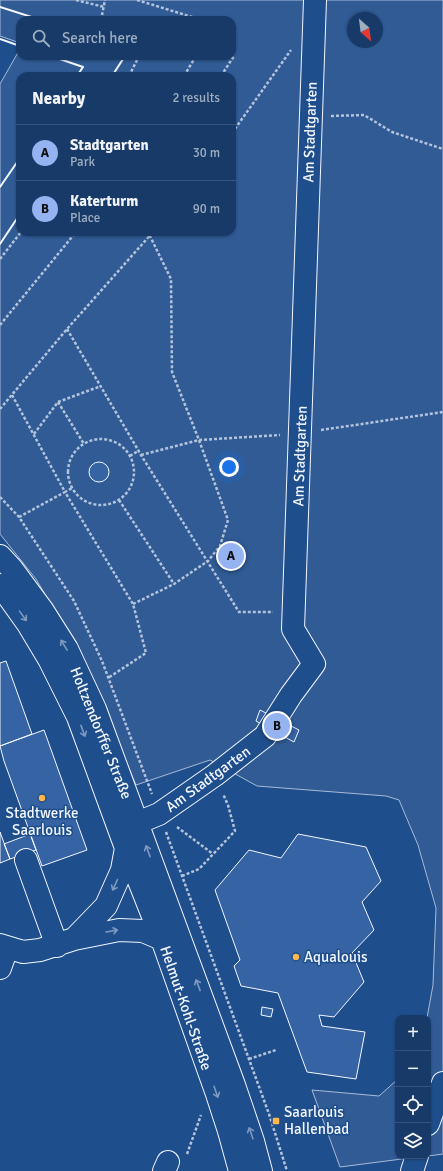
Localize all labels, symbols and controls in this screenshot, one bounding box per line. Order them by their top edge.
north arrow [347,12,383,48]
search box [16,16,236,60]
icon: search [30,27,52,49]
text: Search here [62,29,138,47]
street label: Am Stadtgarten [299,81,321,183]
text: Nearby [32,88,85,109]
text: 2 results [172,90,220,106]
text: Stadtgarten [70,136,149,154]
text: A [41,145,49,161]
text: 30 m [193,145,220,161]
text: Park [70,154,95,170]
text: Katerturm [70,192,138,210]
text: B [41,201,49,217]
text: 90 m [193,201,220,217]
text: Place [70,210,100,226]
street label: Am Stadtgarten [289,405,311,507]
your location [219,457,239,477]
pin: A [218,541,244,571]
one-way arrow [19,611,27,622]
one-way arrow [60,640,68,651]
street label: Holtzendorffer Straße [66,664,136,802]
pin: B [264,711,290,741]
one-way arrow [80,725,87,738]
street label: Am Stadtgarten [162,742,254,816]
marker: Stadtwerke Saarlouis [37,793,47,803]
place label: Stadtwerke Saarlouis [6,804,78,839]
one-way arrow [143,846,151,858]
one-way arrow [111,878,118,890]
one-way arrow [106,927,119,935]
street label: Helmut-Kohl-Straße [156,943,216,1073]
place label: Aqualouis [304,948,368,966]
marker: Aqualouis [291,952,301,962]
one-way arrow [193,979,201,991]
map controls [395,1015,431,1159]
button: + [395,1015,431,1051]
button: − [395,1051,431,1087]
one-way arrow [213,1085,220,1098]
button: locate [395,1087,431,1123]
place label: Saarlouis Hallenbad [284,1103,349,1138]
marker: Saarlouis Hallenbad [271,1116,281,1126]
button: layers [395,1123,431,1159]
one-way arrow [247,1127,254,1140]

